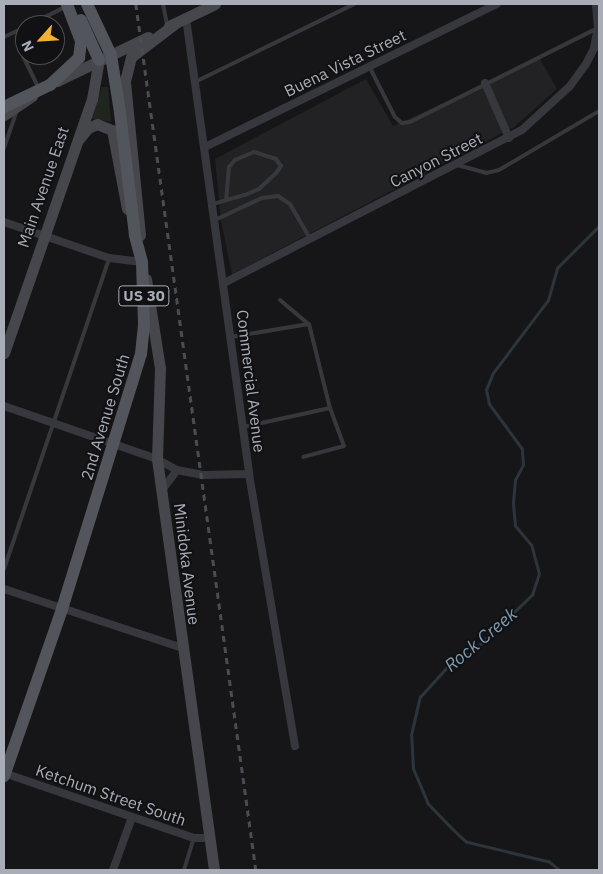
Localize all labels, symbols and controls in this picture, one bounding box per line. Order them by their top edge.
north arrow [15,15,65,65]
street label: Buena Vista Street [281,25,409,101]
text: N [17,38,38,55]
street label: Main Avenue East [13,124,73,250]
street label: Canyon Street [387,129,485,191]
road number: US 30 [118,284,170,308]
street label: Commercial Avenue [233,309,269,453]
street label: 2nd Avenue South [77,352,133,482]
street label: Minidoka Avenue [170,502,204,626]
water label: Rock Creek [440,603,522,677]
street label: Ketchum Street South [33,760,189,830]

